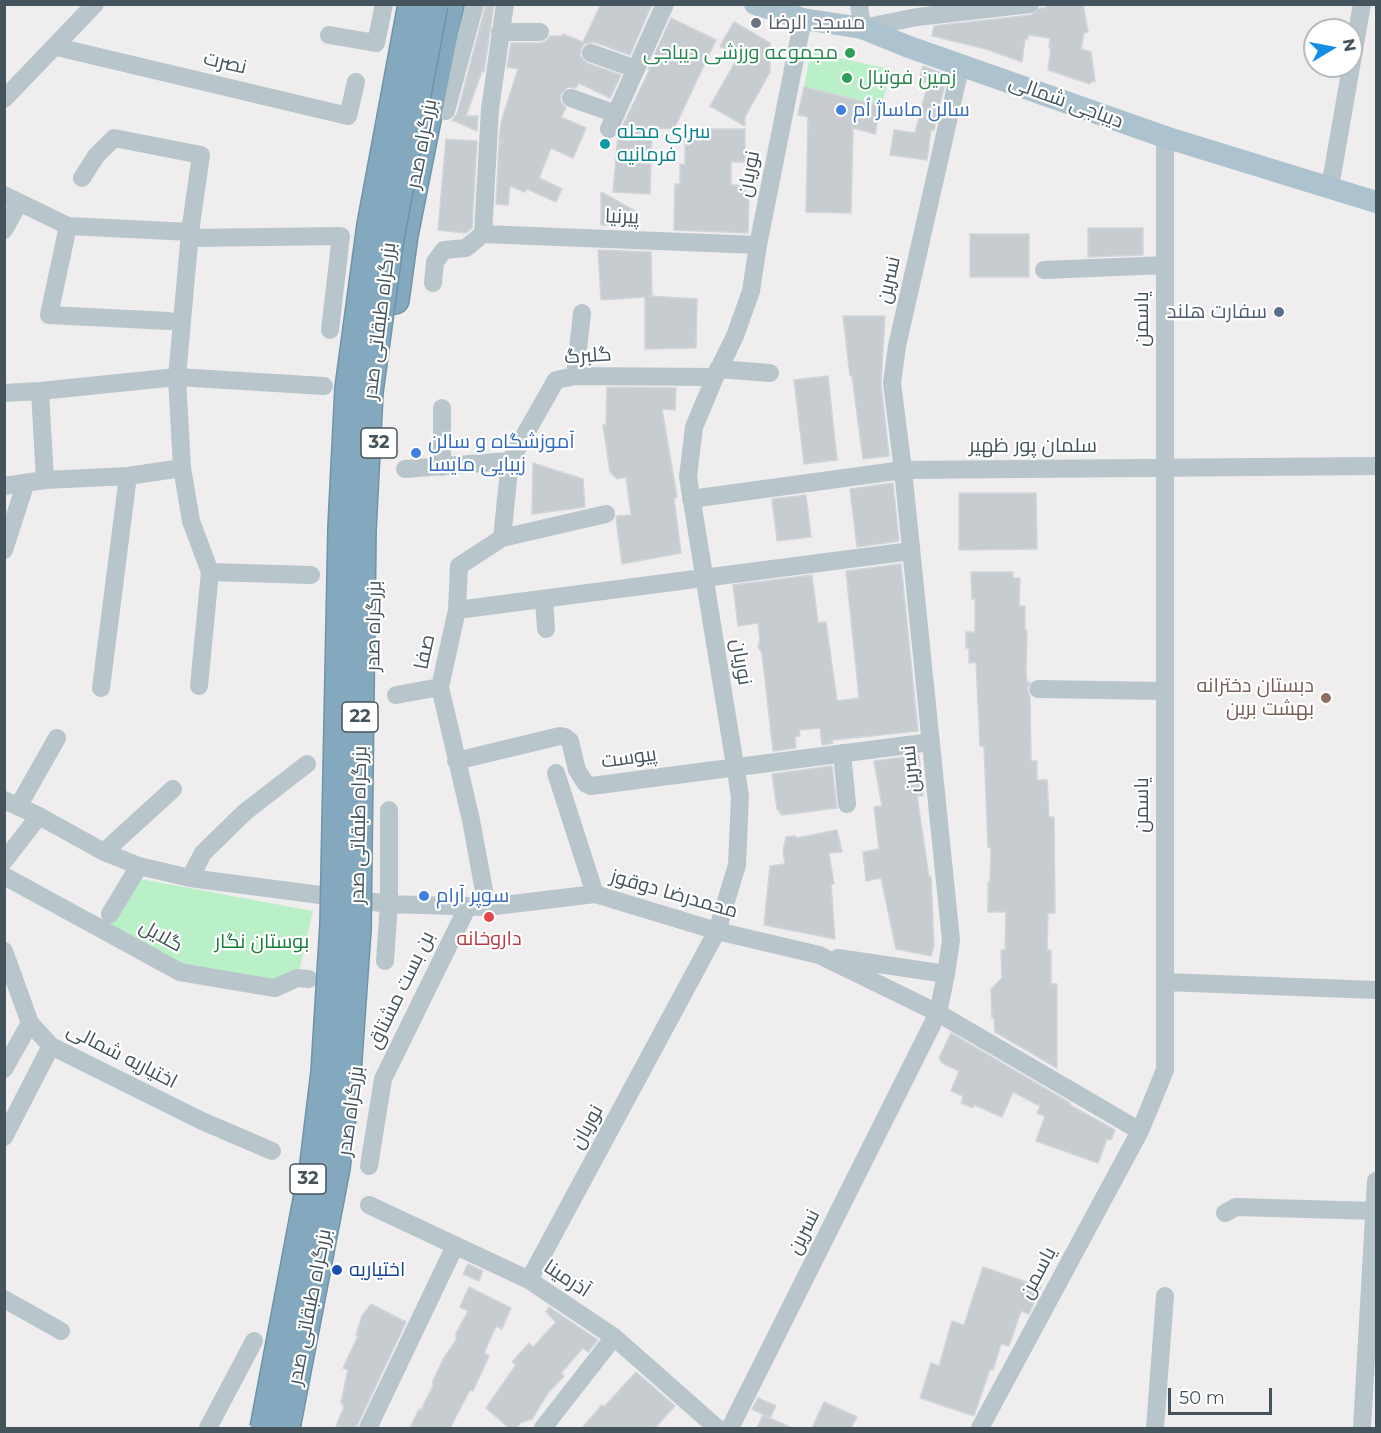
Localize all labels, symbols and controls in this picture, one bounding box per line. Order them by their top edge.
place label: مسجد الرضا [768,11,865,35]
marker: مسجد الرضا [749,16,763,30]
north arrow [1303,18,1363,78]
text: N [1339,37,1360,53]
place label: مجموعه ورزشی دیباجی [643,41,838,65]
street label: نصرت [201,46,249,80]
marker: مجموعه ورزشی دیباجی [843,46,857,60]
place label: زمین فوتبال [859,66,956,90]
street label: دیباجی شمالی [1006,70,1126,134]
marker: زمین فوتبال [840,71,854,85]
street label: بزرگراه صدر [402,97,442,191]
place label: سالن ماساژ اُم [853,98,970,122]
marker: سالن ماساژ اُم [834,103,848,117]
place label: سرای محله فرمانیه [617,120,710,167]
marker: سرای محله فرمانیه [598,137,612,151]
street label: نوریان [733,149,765,199]
street label: پیرنیا [604,204,640,230]
street label: بزرگراه طبقاتی صدر [358,241,402,401]
street label: نسرین [872,254,906,306]
street label: یاسمن [1130,291,1154,347]
place label: سفارت هلند [1167,300,1267,324]
marker: سفارت هلند [1272,305,1286,319]
street label: گلبرگ [564,342,612,370]
road number: 32 [361,428,397,458]
place label: آموزشگاه و سالن زیبایی مایسا [428,430,575,477]
street label: سلمان پور ظهیر [969,434,1097,458]
marker: آموزشگاه و سالن زیبایی مایسا [409,446,423,460]
street label: بزرگراه صدر [361,580,387,672]
street label: صفا [410,632,440,672]
street label: نوریان [725,637,757,687]
place label: دبستان دخترانه بهشت برین [1197,674,1314,721]
marker: دبستان دخترانه بهشت برین [1319,691,1333,705]
road number: 22 [342,702,378,732]
street label: پیوست [600,742,658,774]
street label: نسرین [897,744,925,794]
street label: بزرگراه طبقاتی صدر [346,746,372,904]
street label: یاسمن [1130,777,1154,833]
street label: محمدرضا دوقوز [608,864,740,924]
place label: سوپر آرام [436,884,509,908]
marker: سوپر آرام [417,889,431,903]
marker: داروخانه [482,910,496,924]
street label: گلایل [135,914,187,958]
street label: بن بست مشتاق [362,927,440,1053]
place label: داروخانه [456,927,522,951]
park label: بوستان نگار [215,930,309,954]
street label: اختیاریه شمالی [63,1018,181,1094]
street label: بزرگراه صدر [333,1064,369,1158]
street label: نوریان [565,1101,609,1153]
road number: 32 [290,1164,326,1194]
street label: نسرین [783,1205,825,1259]
street label: بزرگراه طبقاتی صدر [283,1227,337,1387]
street label: یاسمن [1014,1243,1062,1303]
street label: آذرمینا [539,1255,595,1303]
place label: اختیاریه [349,1258,405,1282]
marker: اختیاریه [330,1263,344,1277]
scale bar [1171,1376,1274,1414]
text: 50 m [1179,1387,1225,1409]

